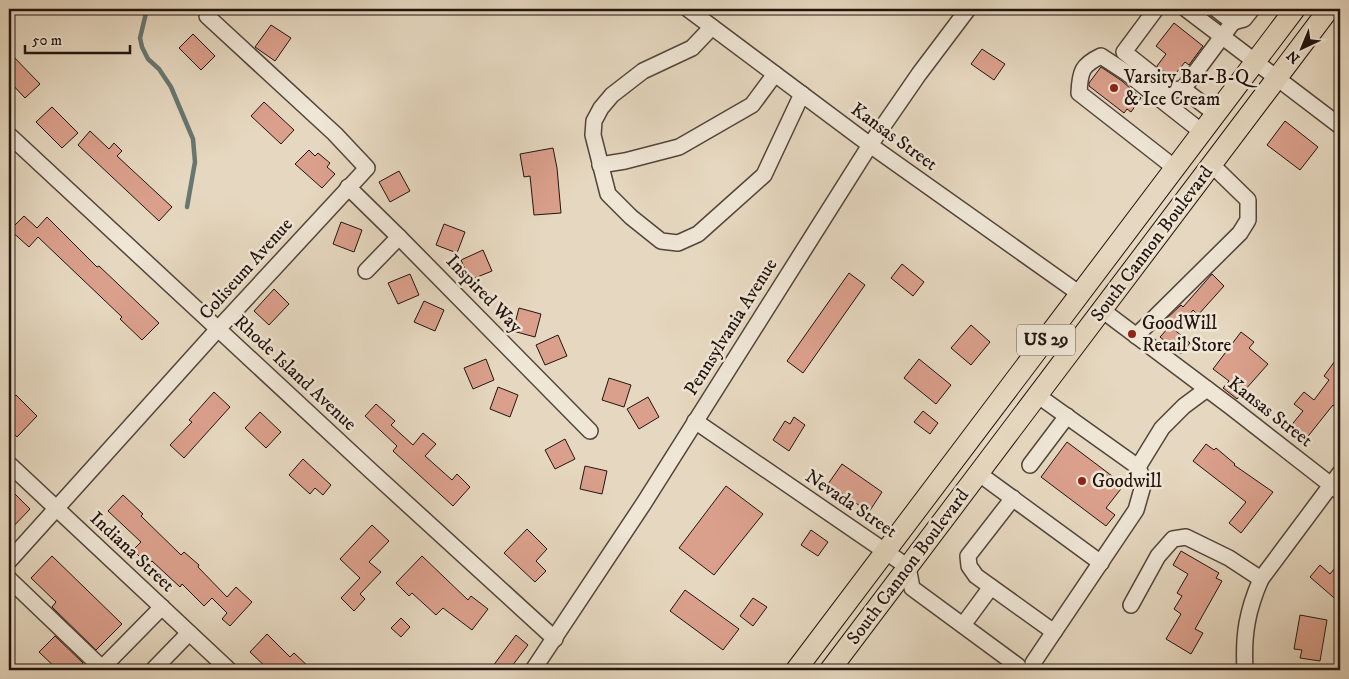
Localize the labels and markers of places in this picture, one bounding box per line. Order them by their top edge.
place label: Varsity Bar-B-Q & Ice Cream [1123,66,1258,111]
marker: Varsity Bar-B-Q & Ice Cream [1108,82,1120,94]
place label: GoodWill Retail Store [1142,312,1232,357]
marker: GoodWill Retail Store [1126,328,1138,340]
place label: Goodwill [1092,470,1162,493]
marker: Goodwill [1076,475,1088,487]

